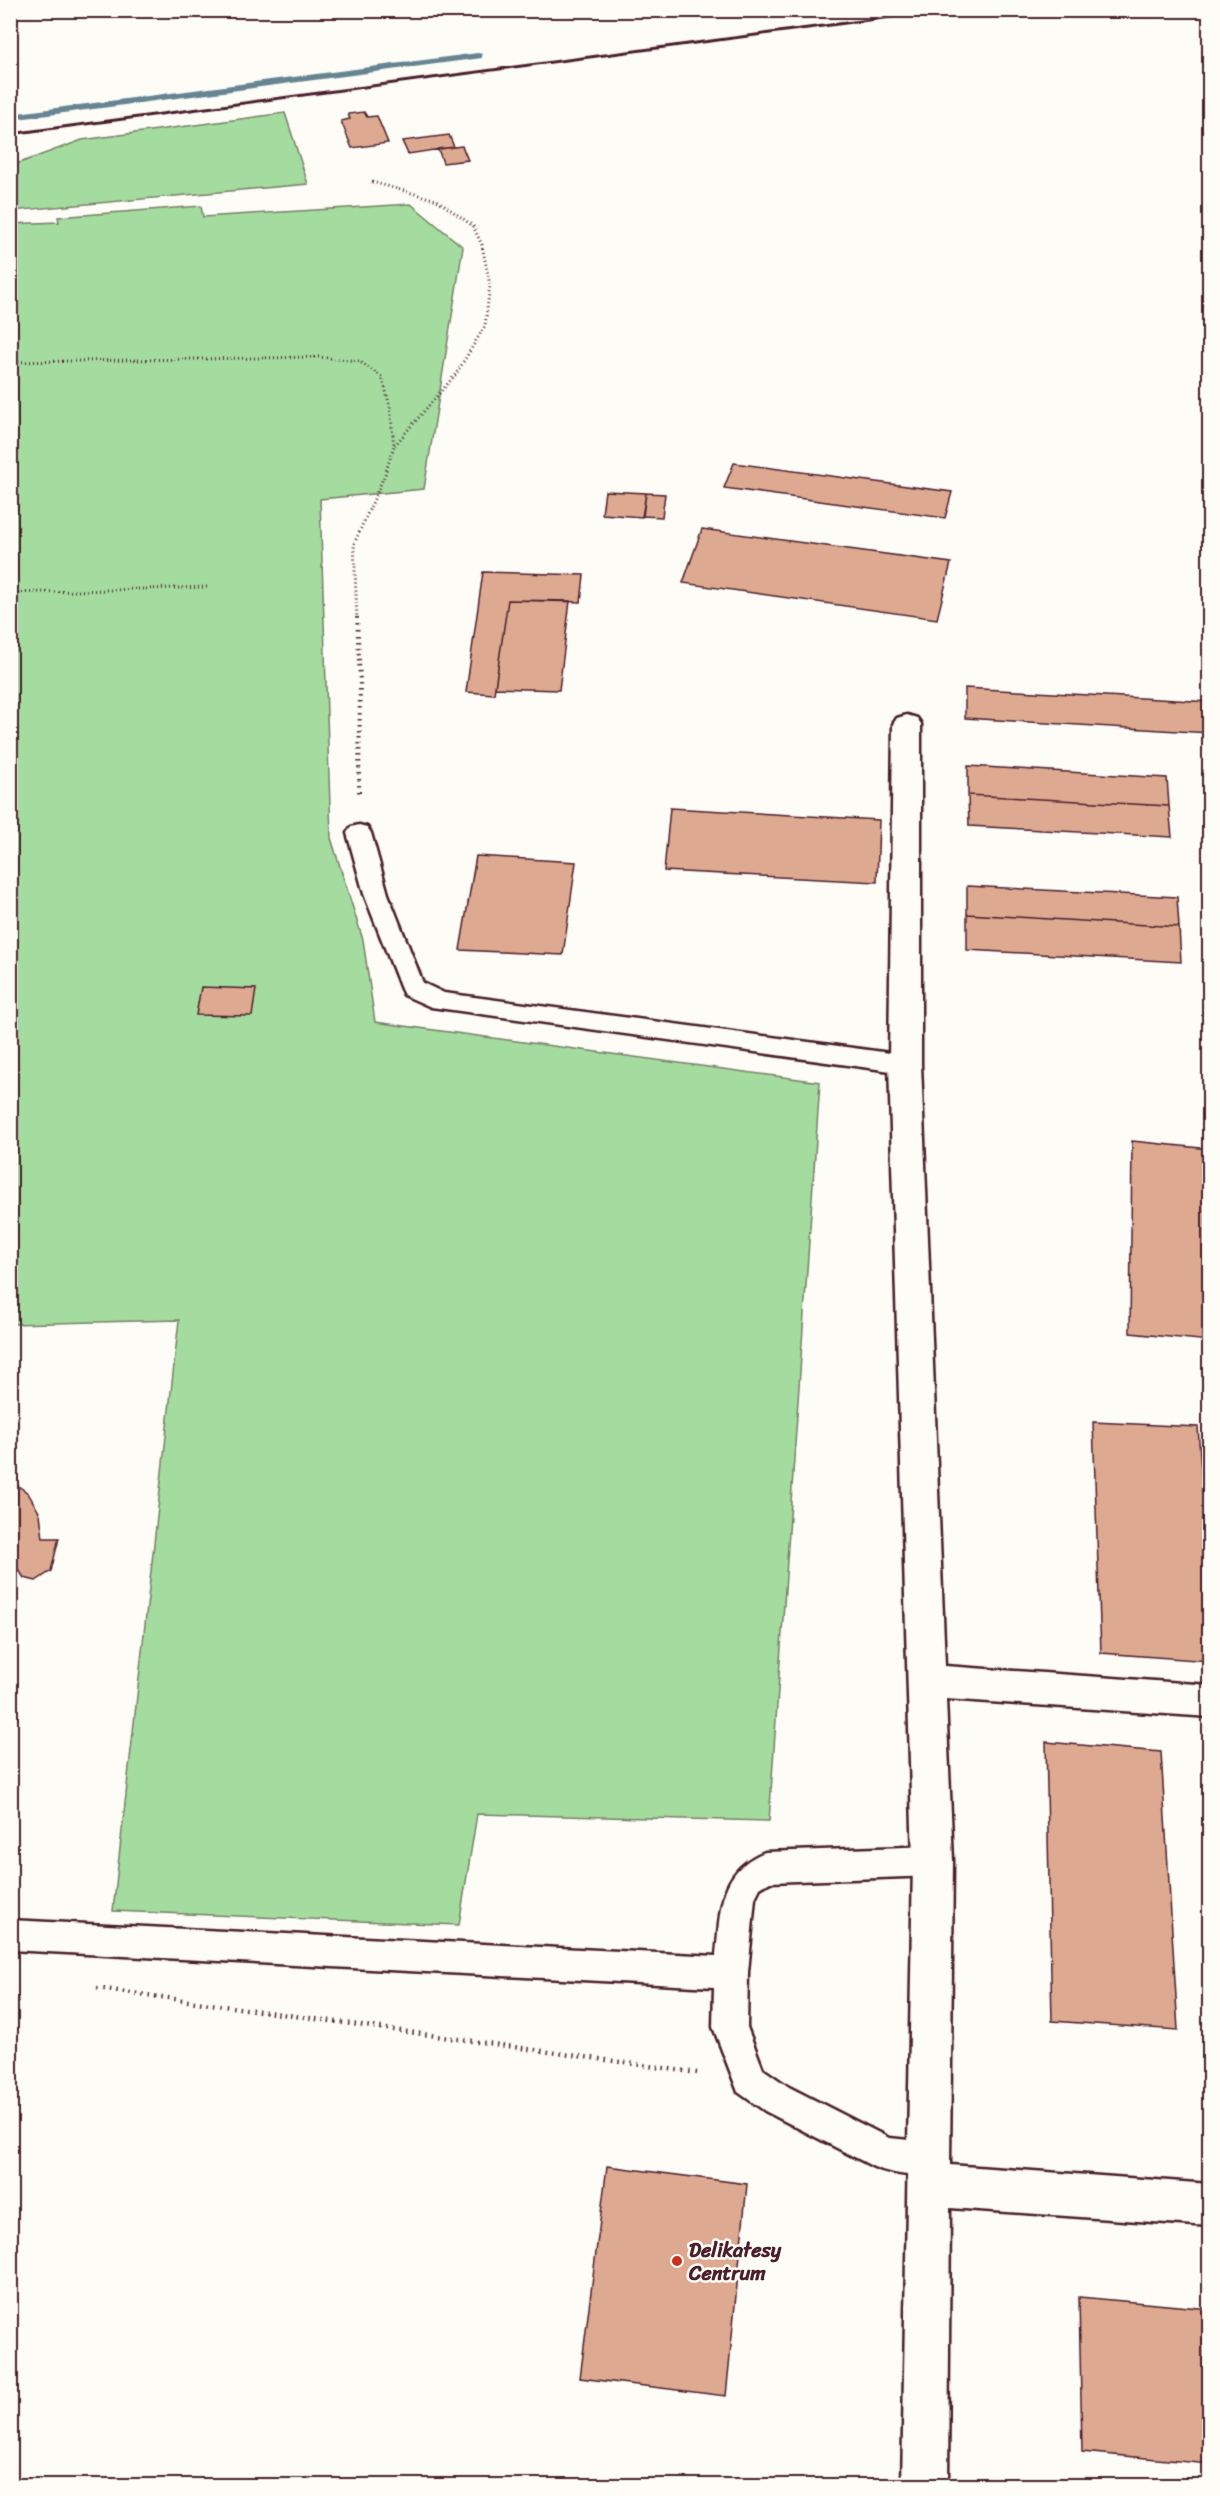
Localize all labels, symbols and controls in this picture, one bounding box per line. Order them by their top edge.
place label: Delikatesy Centrum [688,2233,782,2291]
marker: Delikatesy Centrum [670,2254,684,2268]

